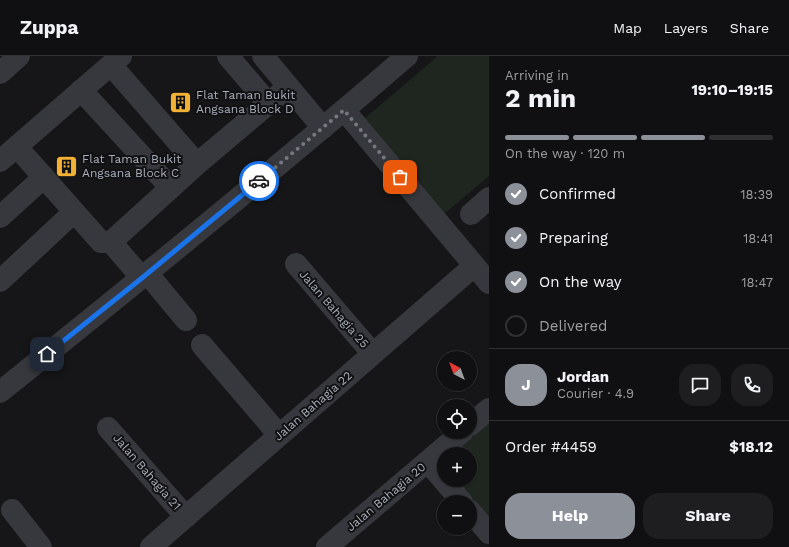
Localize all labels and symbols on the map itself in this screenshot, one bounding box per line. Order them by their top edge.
place label: Flat Taman Bukit Angsana Block D [196,88,295,116]
building icon: Flat Taman Bukit Angsana Block D [168,89,194,115]
place label: Flat Taman Bukit Angsana Block C [82,152,181,180]
building icon: Flat Taman Bukit Angsana Block C [54,153,80,179]
pin [383,160,417,194]
courier [239,161,279,201]
street label: Jalan Bahagia 25 [296,267,372,351]
pin [30,337,64,371]
north arrow [437,351,477,391]
street label: Jalan Bahagia 22 [271,368,355,444]
street label: Jalan Bahagia 21 [110,431,184,513]
street label: Jalan Bahagia 20 [344,460,428,534]

